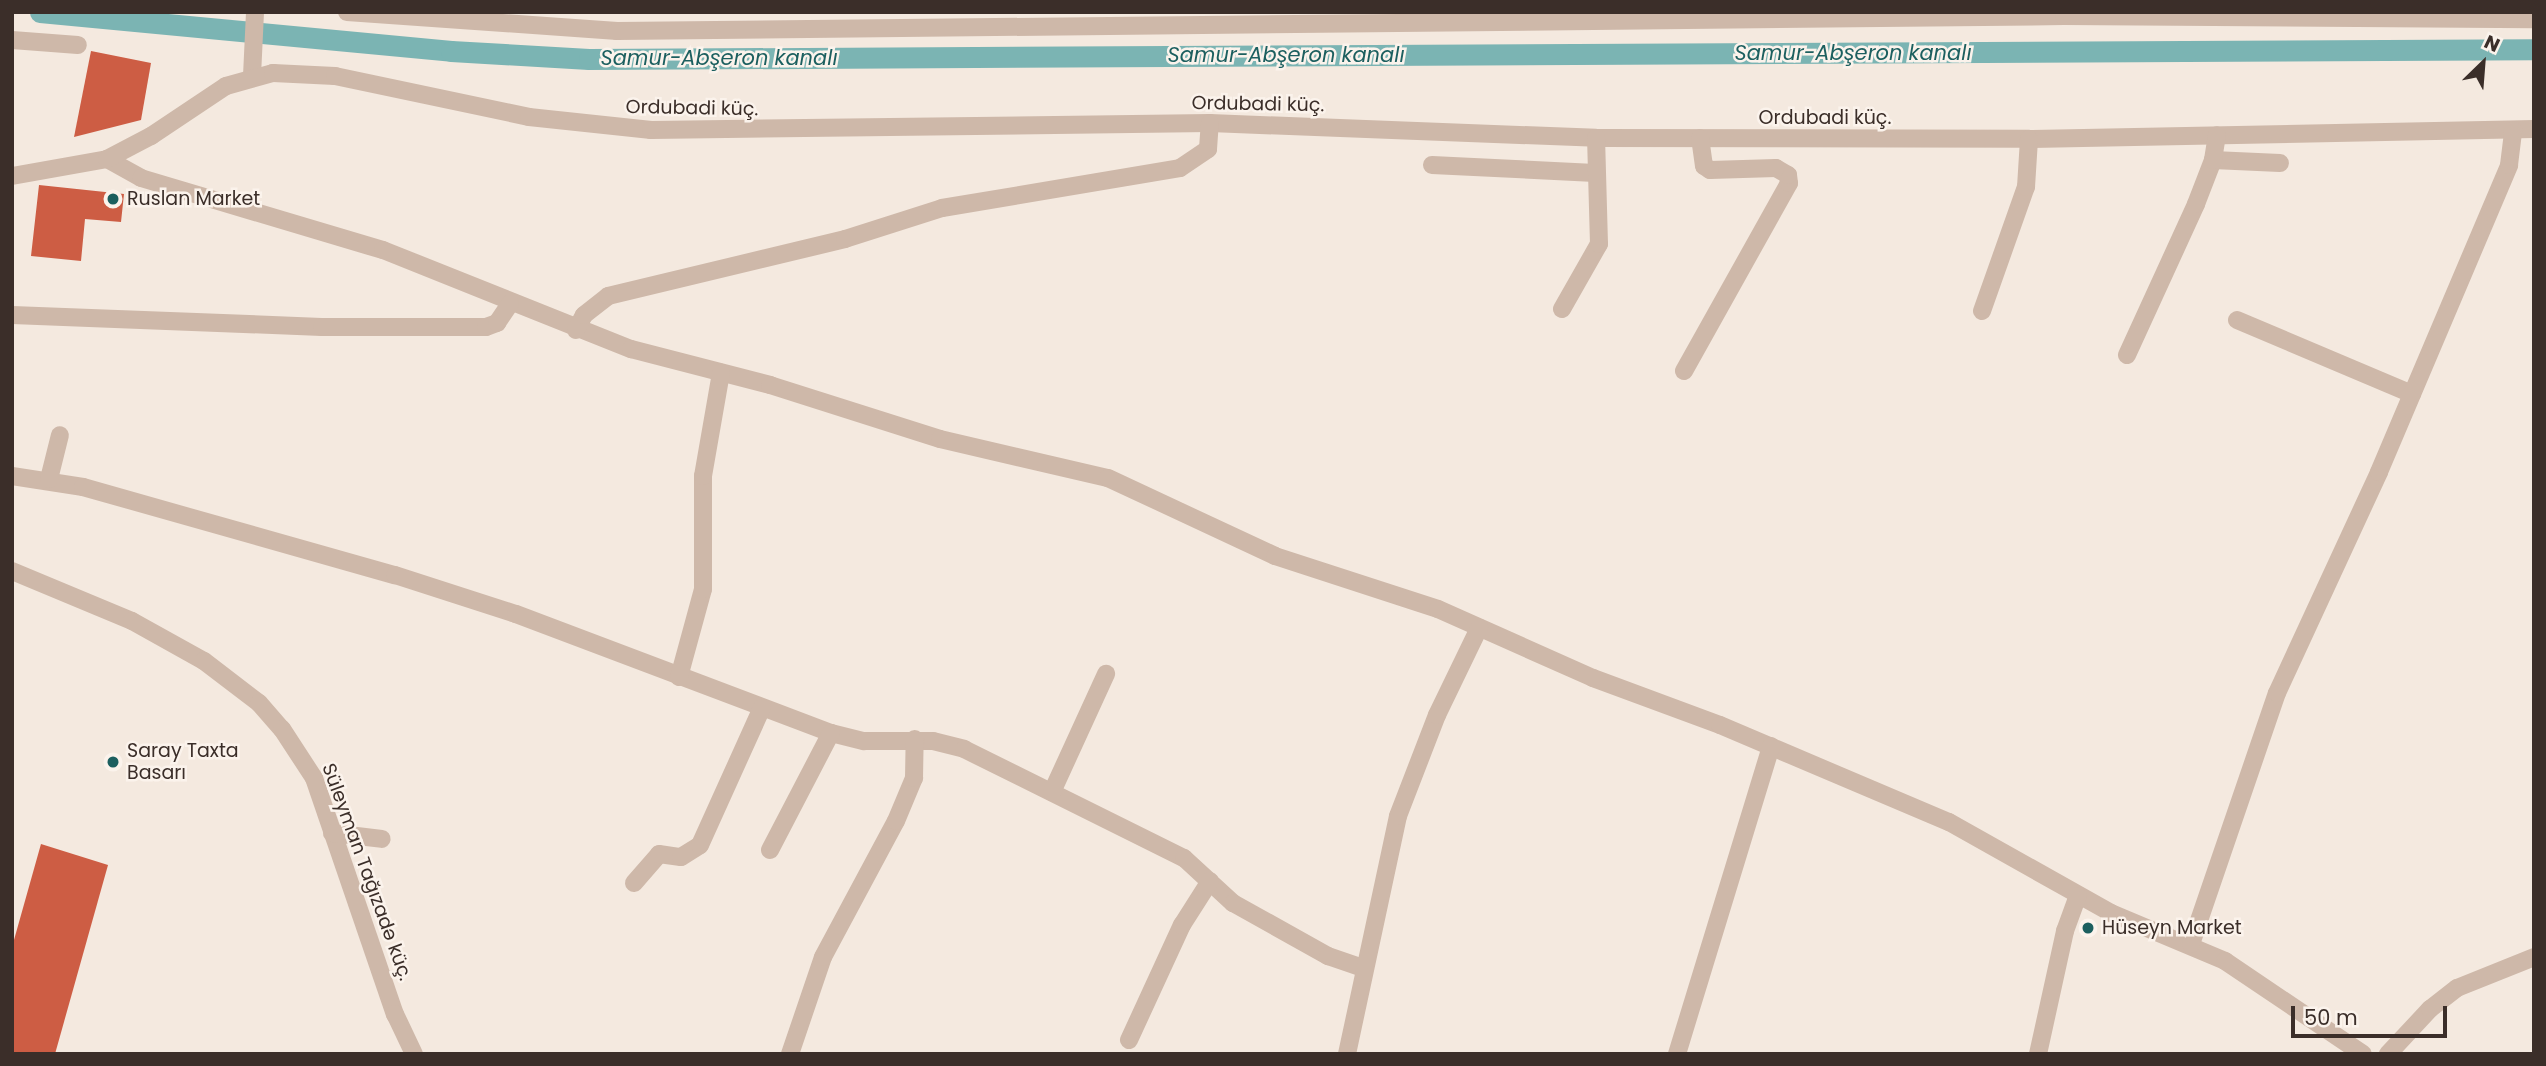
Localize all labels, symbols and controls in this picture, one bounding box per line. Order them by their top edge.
north arrow [2448,28,2518,98]
text: N [2480,28,2504,59]
water label: Samur-Abşeron kanalı [1734,40,1972,66]
water label: Samur-Abşeron kanalı [1167,42,1405,68]
water label: Samur-Abşeron kanalı [600,45,838,71]
street label: Ordubadi küç. [1191,91,1325,117]
street label: Ordubadi küç. [625,95,759,121]
street label: Ordubadi küç. [1759,107,1891,129]
place label: Ruslan Market [127,188,260,210]
marker: Ruslan Market [105,191,121,207]
place label: Saray Taxta Basarı [127,740,239,784]
marker: Saray Taxta Basarı [105,754,121,770]
street label: Süleyman Tağızadə küç. [317,760,417,984]
place label: Hüseyn Market [2102,917,2242,939]
marker: Hüseyn Market [2080,920,2096,936]
scale bar [2294,992,2450,1036]
text: 50 m [2304,1003,2358,1032]

